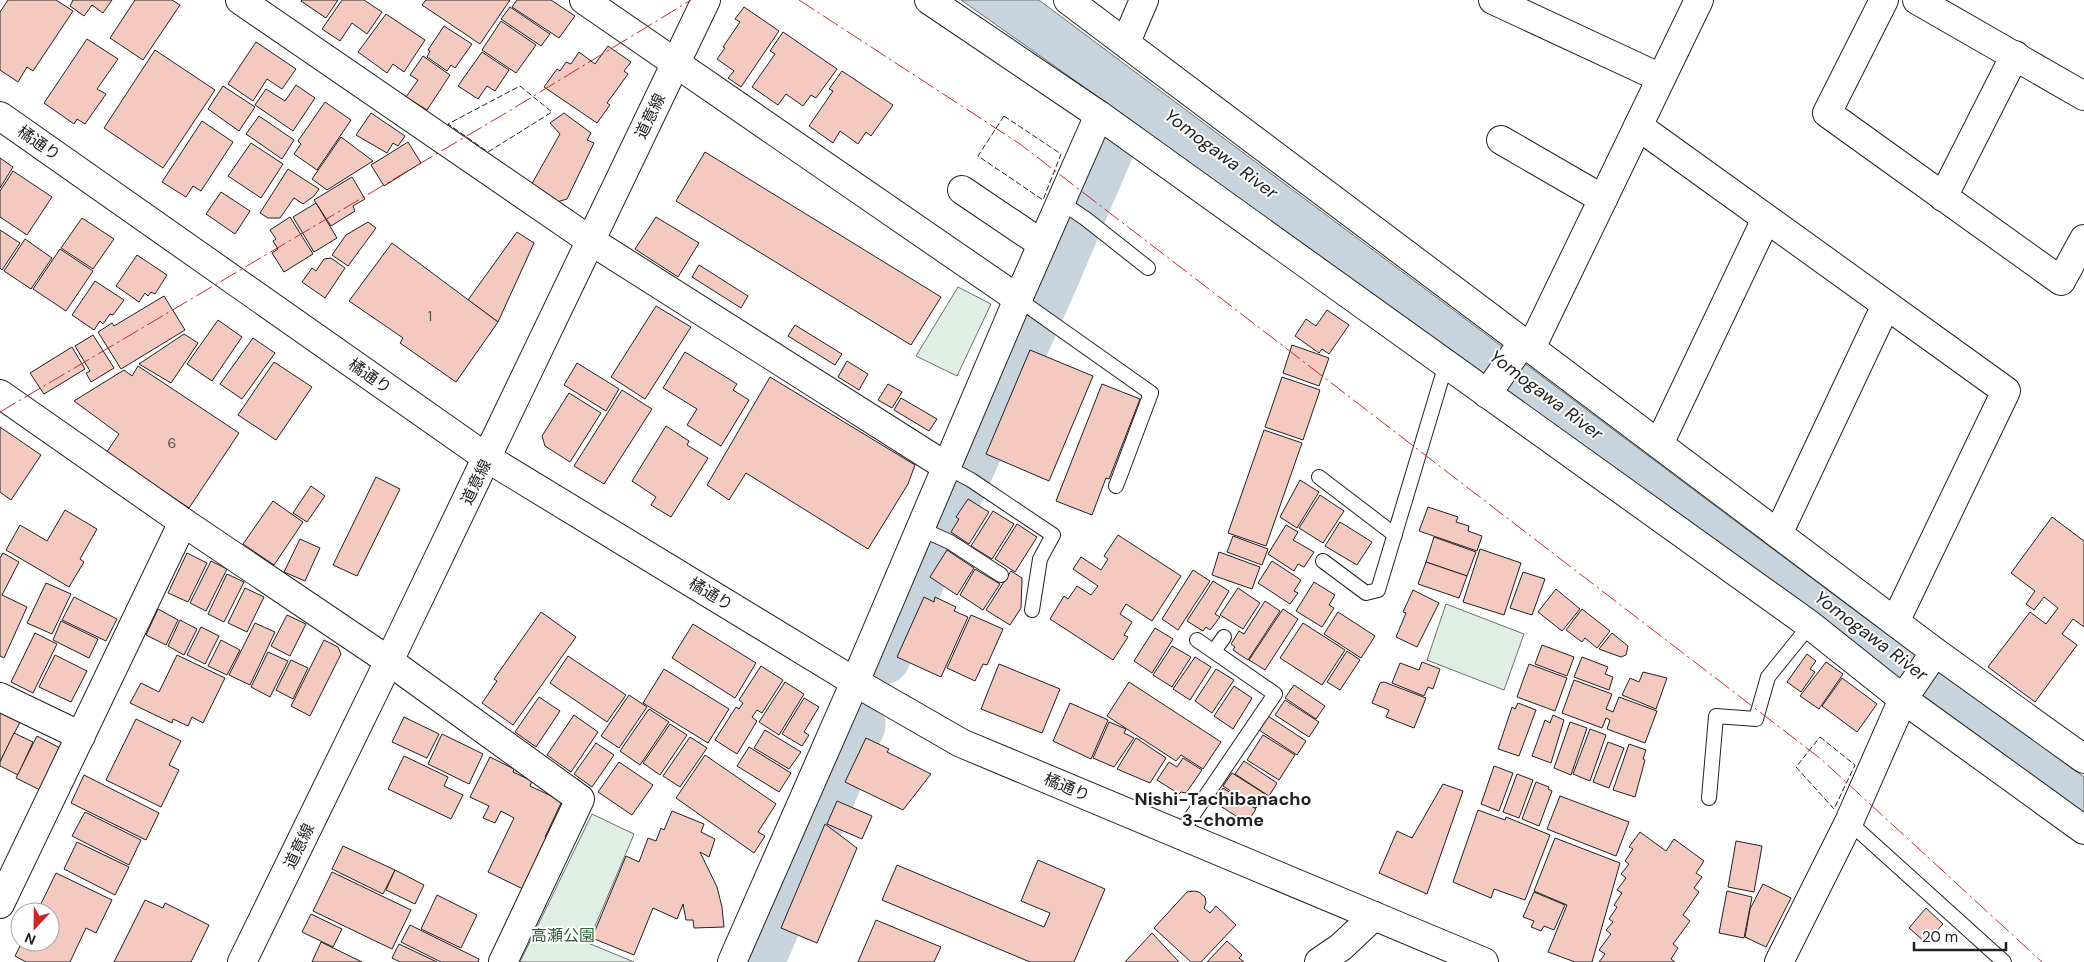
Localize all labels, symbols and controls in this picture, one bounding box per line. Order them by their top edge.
street label: 道意線 [630,90,670,142]
water label: Yomogawa River [1159,103,1284,205]
street label: 橘通り [13,121,65,165]
house number: 1 [428,307,432,325]
water label: Yomogawa River [1484,344,1609,446]
street label: 橘通り [344,354,396,398]
house number: 6 [168,434,176,452]
street label: 道意線 [456,456,496,508]
street label: 橘通り [685,573,737,615]
water label: Yomogawa River [1809,585,1934,687]
street label: 橘通り [1041,768,1093,806]
district label: Nishi-Tachibanacho 3-chome [1135,787,1311,832]
street label: 道意線 [279,820,319,872]
north arrow [10,902,60,952]
scale bar [1914,920,2006,952]
park label: 高瀬公園 [531,925,595,946]
text: 20 m [1922,927,1958,947]
text: N [22,929,38,949]

